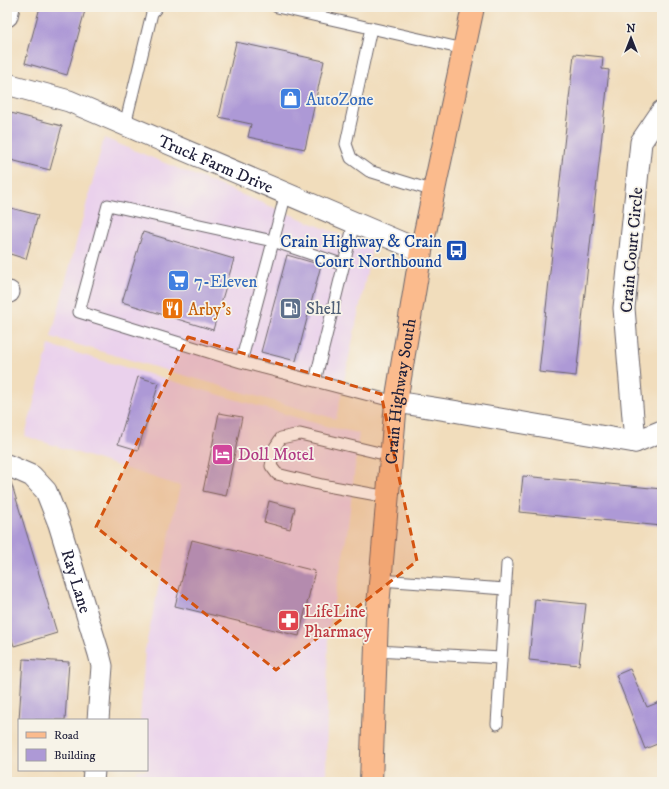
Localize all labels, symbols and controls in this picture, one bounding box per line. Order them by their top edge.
north arrow [611,18,651,58]
text: N [626,22,636,36]
shop icon: AutoZone [278,86,304,112]
place label: AutoZone [306,89,374,111]
street label: Truck Farm Drive [155,130,276,199]
street label: Crain Court Circle [616,186,648,314]
place label: Crain Highway & Crain Court Northbound [280,231,443,273]
bus stop icon: Crain Highway & Crain Court Northbound [444,238,470,264]
supermarket icon: 7-Eleven [165,268,191,294]
place label: 7-Eleven [194,271,257,293]
fuel station icon: Shell [278,295,304,321]
restaurant icon: Arby's [159,296,185,322]
place label: Shell [306,298,341,320]
place label: Arby's [188,299,232,321]
street label: Crain Highway South [381,317,422,465]
hotel icon: Doll Motel [210,441,236,467]
place label: Doll Motel [238,444,314,466]
street label: Ray Lane [55,547,96,616]
place label: LifeLine Pharmacy [304,601,373,643]
pharmacy icon: LifeLine Pharmacy [276,608,302,634]
legend [18,719,148,771]
text: Road [54,728,79,743]
text: Building [54,748,95,763]

